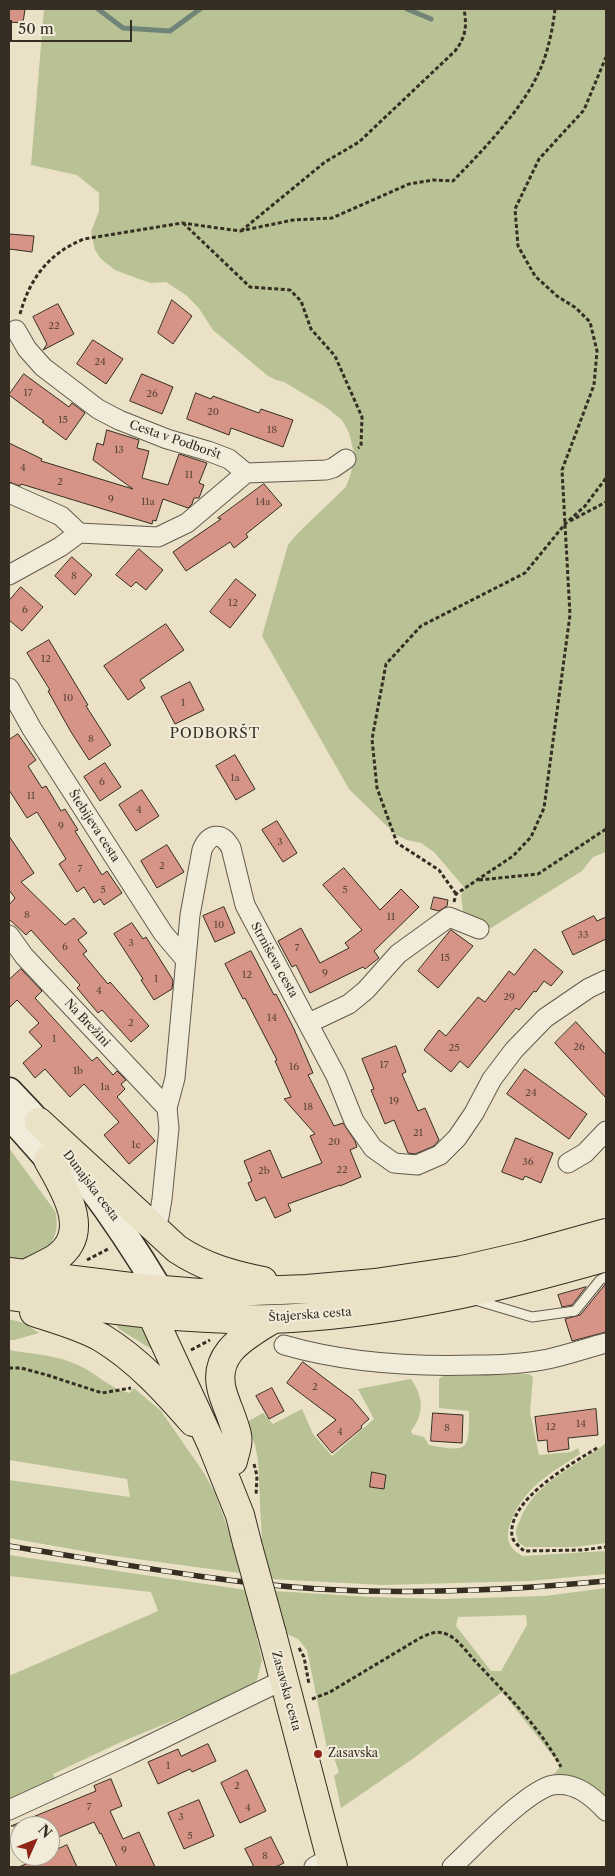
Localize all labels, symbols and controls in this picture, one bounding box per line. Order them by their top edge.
scale bar [12,10,135,42]
text: 50 m [18,19,54,38]
house number: 22 [48,320,60,332]
house number: 24 [94,356,106,368]
house number: 17 [23,387,33,399]
house number: 26 [146,388,158,400]
house number: 20 [207,406,219,418]
house number: 15 [58,414,68,426]
street label: Cesta v Podboršt [127,418,223,462]
house number: 18 [267,424,277,436]
house number: 13 [114,444,124,456]
house number: 4 [20,462,26,474]
house number: 11 [185,469,193,481]
house number: 2 [57,476,63,488]
house number: 9 [108,493,114,505]
house number: 11a [141,496,155,508]
house number: 14a [255,496,271,508]
house number: 8 [71,570,77,582]
house number: 12 [228,597,238,609]
house number: 6 [22,604,28,616]
house number: 12 [41,653,51,665]
house number: 10 [63,692,73,704]
house number: 1 [181,697,185,709]
district label: PODBORŠT [169,726,261,742]
house number: 8 [88,733,94,745]
house number: 1a [230,772,240,784]
house number: 6 [99,776,105,788]
street label: Štebijeva cesta [65,787,123,865]
house number: 11 [27,790,35,802]
house number: 4 [136,804,142,816]
house number: 9 [58,820,64,832]
house number: 3 [277,836,283,848]
house number: 2 [159,860,165,872]
house number: 7 [78,863,82,875]
house number: 5 [100,884,106,896]
house number: 5 [342,884,348,896]
house number: 8 [24,909,30,921]
house number: 11 [387,911,395,923]
house number: 10 [214,919,224,931]
street label: Strniševa cesta [247,920,301,1000]
house number: 33 [577,929,589,941]
house number: 3 [128,937,134,949]
house number: 6 [62,941,68,953]
house number: 7 [295,942,299,954]
house number: 15 [440,952,450,964]
house number: 9 [322,967,328,979]
house number: 12 [242,969,252,981]
house number: 1 [154,973,158,985]
house number: 4 [96,985,102,997]
house number: 29 [503,991,515,1003]
street label: Na Brežini [61,996,113,1050]
house number: 14 [267,1012,277,1024]
house number: 2 [128,1017,134,1029]
house number: 1 [52,1033,56,1045]
house number: 26 [573,1041,585,1053]
house number: 25 [448,1042,460,1054]
house number: 17 [379,1059,389,1071]
house number: 16 [289,1061,299,1073]
house number: 1b [73,1065,83,1077]
house number: 1a [100,1081,110,1093]
house number: 24 [525,1087,537,1099]
house number: 19 [389,1095,399,1107]
house number: 18 [303,1101,313,1113]
house number: 21 [413,1127,423,1139]
house number: 20 [328,1136,340,1148]
house number: 1c [131,1139,141,1151]
street label: Dunajska cesta [60,1148,122,1224]
house number: 36 [522,1156,534,1168]
house number: 22 [336,1164,348,1176]
house number: 2b [258,1165,270,1177]
street label: Štajerska cesta [268,1305,352,1325]
house number: 2 [312,1381,318,1393]
house number: 14 [576,1418,586,1430]
house number: 12 [546,1421,556,1433]
house number: 8 [444,1422,450,1434]
house number: 4 [337,1426,343,1438]
street label: Zasavska cesta [268,1649,304,1733]
place label: Zasavska [328,1747,378,1761]
marker: Zasavska [312,1748,324,1760]
house number: 1 [166,1760,170,1772]
house number: 2 [234,1780,240,1792]
house number: 7 [87,1801,91,1813]
house number: 4 [245,1802,251,1814]
house number: 3 [178,1811,184,1823]
north arrow [10,1816,60,1866]
text: N [34,1821,56,1842]
house number: 5 [187,1830,193,1842]
house number: 9 [121,1844,127,1856]
house number: 8 [262,1850,268,1862]

